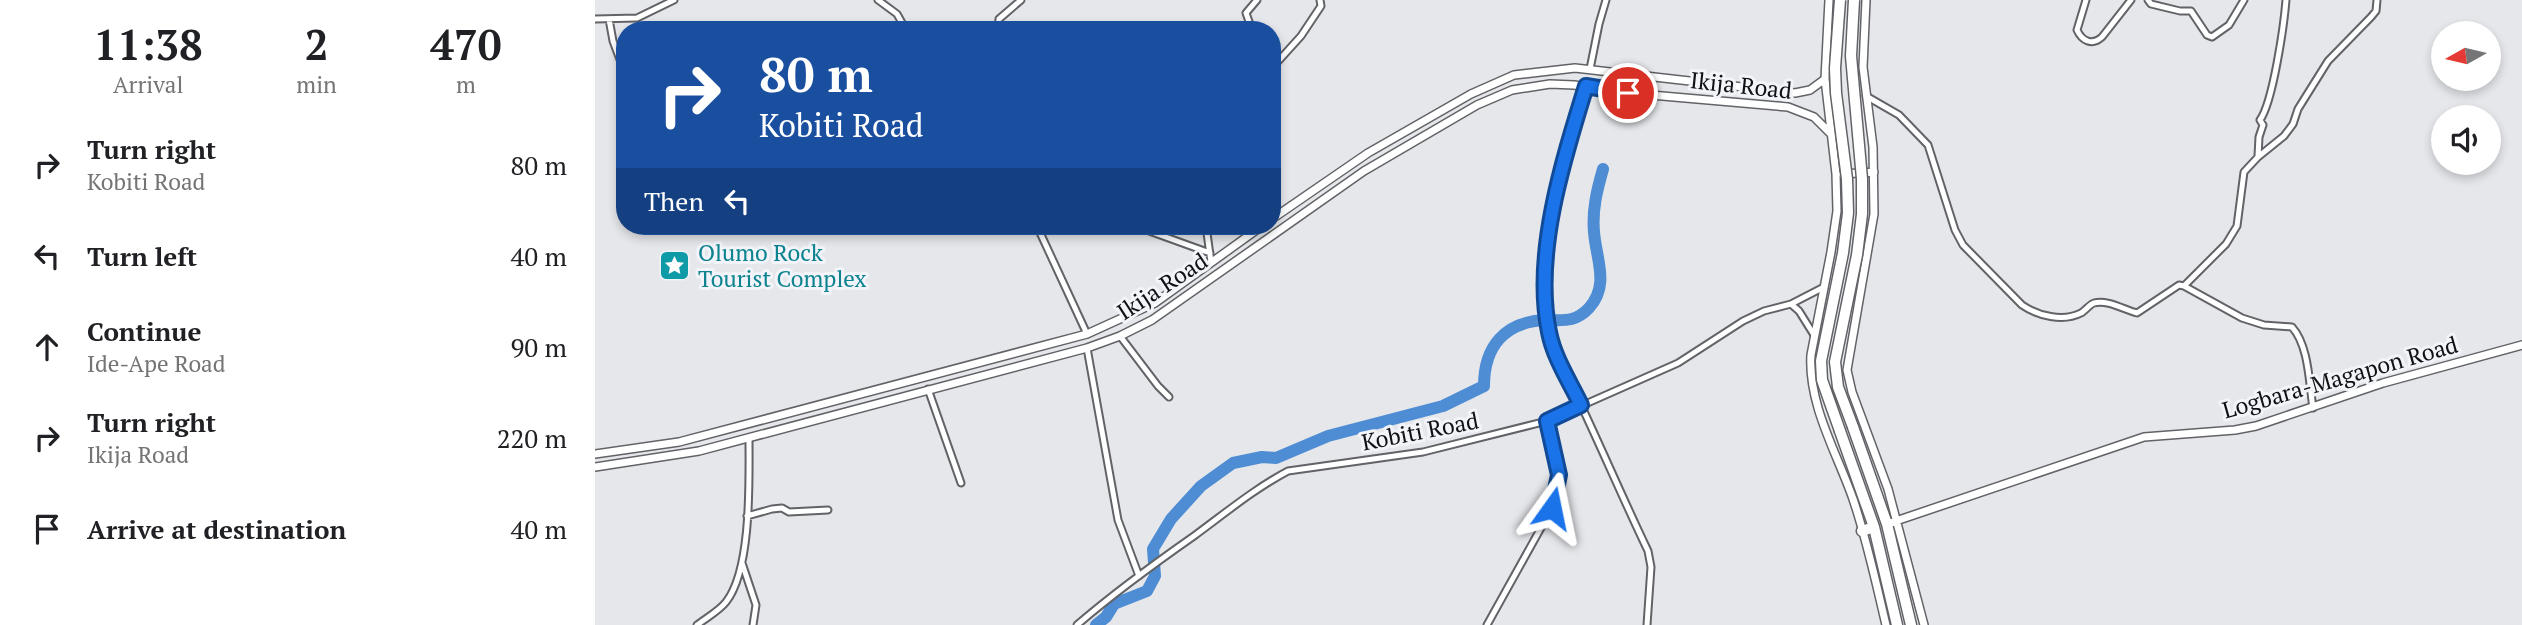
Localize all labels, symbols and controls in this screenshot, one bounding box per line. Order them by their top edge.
text: 11:38 [94,16,203,72]
text: 2 [305,16,328,72]
text: 470 [430,16,501,72]
north arrow [2431,21,2501,91]
map controls [2431,21,2501,175]
text: 80 m [759,41,873,106]
icon: right [644,49,735,140]
pin [1598,63,1658,123]
street label: Ikija Road [1689,64,1794,106]
text: Arrival [113,69,183,100]
text: min [296,69,337,100]
text: m [456,69,476,100]
icon: arrive [1609,74,1647,112]
text: Kobiti Road [759,104,924,146]
button: sound [2431,105,2501,175]
text: Turn right [87,132,216,166]
icon: right [28,146,66,184]
text: 80 m [511,148,567,182]
text: Kobiti Road [87,166,205,197]
icon: left [718,182,756,220]
text: Then [644,184,704,218]
icon: left [28,237,66,275]
place label: Olumo Rock Tourist Complex [698,237,866,294]
text: Turn left [87,239,197,273]
text: 40 m [511,239,567,273]
street label: Ikija Road [1111,245,1213,327]
place icon: Olumo Rock Tourist Complex [658,248,692,282]
text: Continue [87,314,201,348]
icon: ahead [28,328,66,366]
street label: Logbara-Magapon Road [2219,328,2461,425]
text: 90 m [511,330,567,364]
text: Ide-Ape Road [87,348,225,379]
street label: Kobiti Road [1359,404,1481,458]
text: Turn right [87,405,216,439]
icon: right [28,419,66,457]
text: 220 m [497,421,567,455]
text: Ikija Road [87,439,189,470]
position arrow [1515,471,1589,545]
icon: arrive [28,510,66,548]
text: Arrive at destination [87,512,346,546]
text: 40 m [511,512,567,546]

